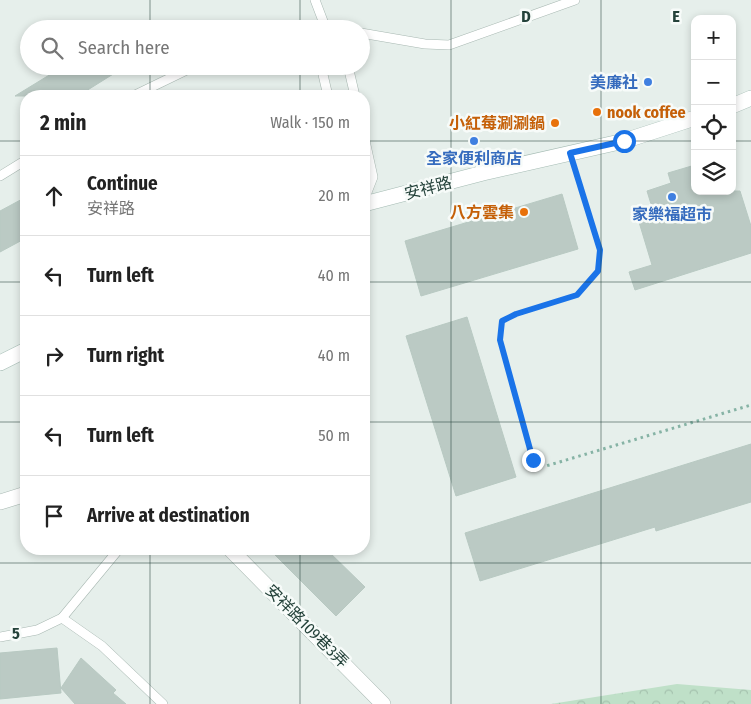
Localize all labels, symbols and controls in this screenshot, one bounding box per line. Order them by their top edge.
text: D [521,7,531,26]
text: E [672,7,680,26]
map controls [691,15,736,195]
button: + [691,15,736,60]
search box [20,20,370,75]
icon: search [38,34,66,62]
text: Search here [78,36,170,59]
button: − [691,60,736,105]
place label: 美廉社 [590,73,638,92]
marker: 美廉社 [642,76,654,88]
place label: nook coffee [607,103,686,122]
button: locate [691,105,736,150]
marker: nook coffee [591,106,603,118]
text: 2 min [40,110,87,136]
text: Walk · 150 m [270,113,350,132]
place label: 小紅莓涮涮鍋 [449,114,545,133]
marker: 小紅莓涮涮鍋 [549,117,561,129]
route start [613,130,636,153]
marker: 全家便利商店 [468,135,480,147]
place label: 全家便利商店 [426,149,522,168]
button: layers [691,150,736,195]
text: Continue [87,172,158,195]
street label: 安祥路 [402,173,454,203]
icon: ahead [40,182,68,210]
text: 20 m [319,186,350,205]
marker: 家樂福超市 [666,191,678,203]
text: 安祥路 [87,199,135,218]
place label: 八方雲集 [450,203,514,222]
place label: 家樂福超市 [632,205,712,224]
marker: 八方雲集 [518,206,530,218]
icon: left [40,262,68,290]
text: Turn left [87,264,154,287]
text: 40 m [318,266,350,285]
icon: right [40,342,68,370]
text: Turn right [87,344,164,367]
text: 40 m [318,346,350,365]
icon: left [40,422,68,450]
text: Turn left [87,424,154,447]
text: 50 m [318,426,350,445]
route end [522,449,545,472]
icon: arrive [40,502,68,530]
text: Arrive at destination [87,504,250,527]
street label: 安祥路109巷3弄 [262,581,352,671]
text: 5 [12,624,20,643]

